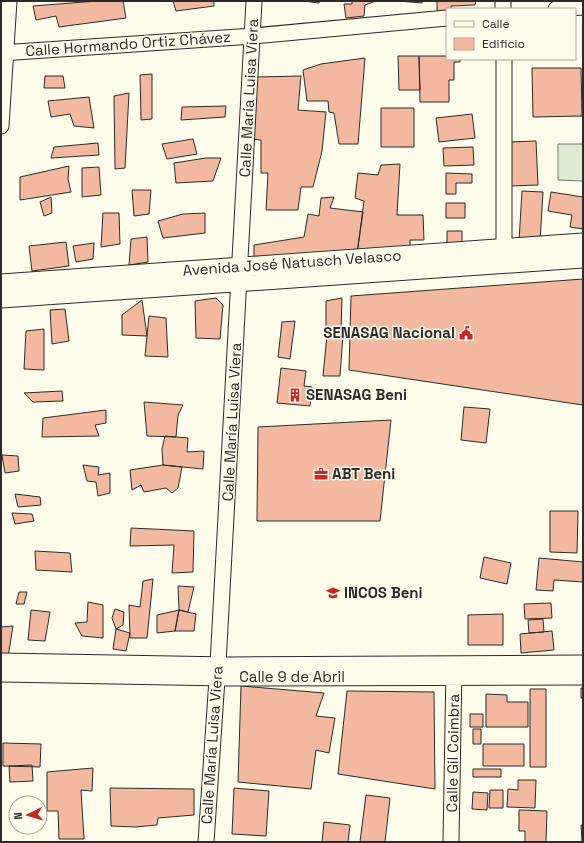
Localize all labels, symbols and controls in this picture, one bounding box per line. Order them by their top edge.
legend [446,8,576,60]
text: Calle [482,16,510,32]
street label: Calle María Luisa Viera [235,18,262,178]
street label: Calle Hormando Ortiz Chávez [25,27,231,60]
text: Edificio [482,36,525,52]
street label: Avenida José Natusch Velasco [182,245,402,280]
place label: SENASAG Nacional [323,323,455,342]
public building icon: SENASAG Nacional [458,325,474,341]
street label: Calle María Luisa Viera [218,342,245,502]
place label: SENASAG Beni [306,385,407,404]
building icon: SENASAG Beni [287,387,303,403]
place label: ABT Beni [332,464,395,483]
office icon: ABT Beni [313,466,329,482]
place label: INCOS Beni [344,583,423,602]
school or university icon: INCOS Beni [325,585,341,601]
street label: Calle María Luisa Viera [196,665,227,825]
street label: Calle 9 de Abril [239,667,345,686]
street label: Calle Gil Coimbra [442,693,463,812]
north arrow [8,795,48,835]
text: N [11,812,25,820]

